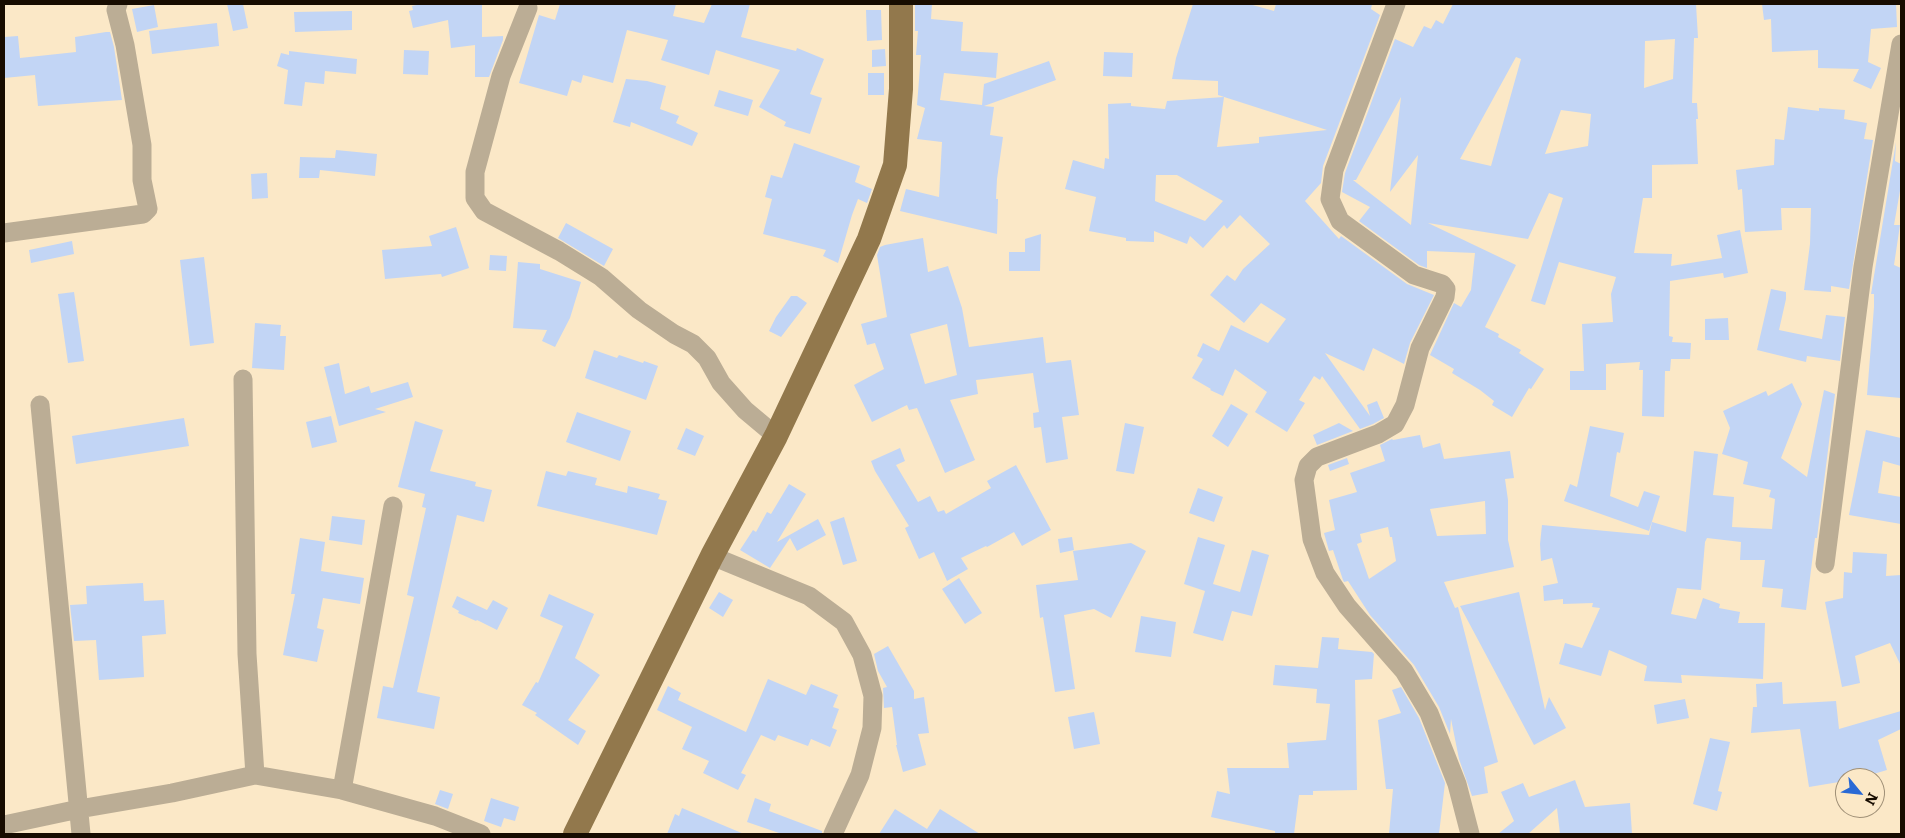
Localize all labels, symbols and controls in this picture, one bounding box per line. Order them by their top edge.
north arrow [1835,768,1885,818]
text: N [1861,790,1884,809]

